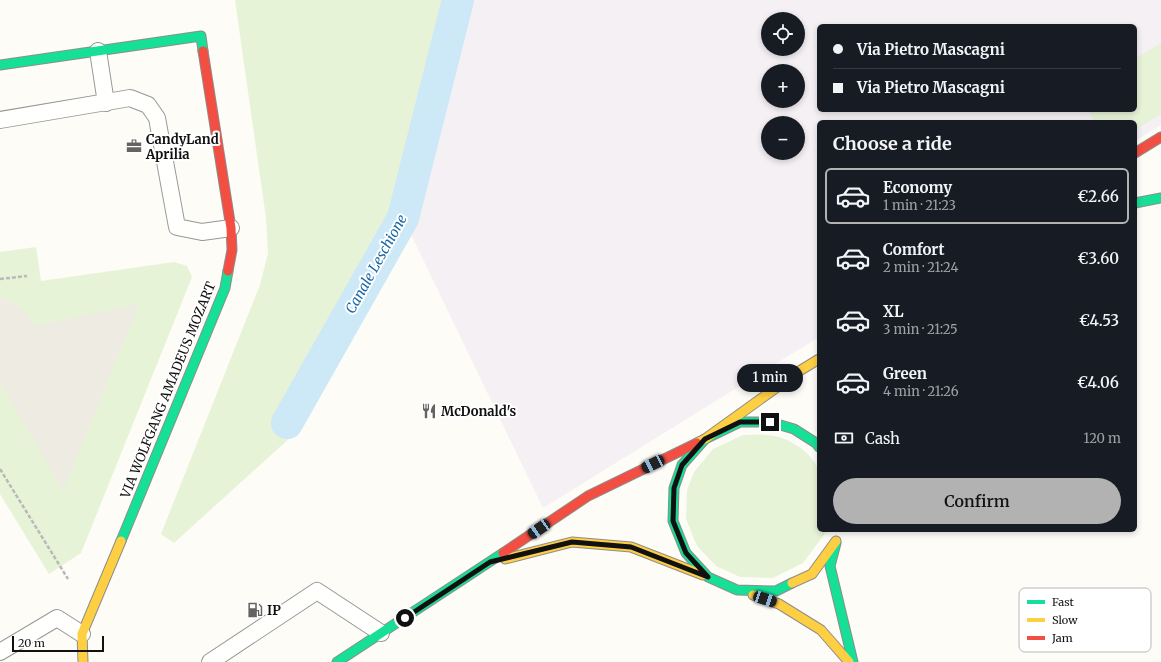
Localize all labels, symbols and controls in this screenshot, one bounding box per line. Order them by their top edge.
map controls [761,12,805,160]
button: locate [761,12,805,56]
text: Via Pietro Mascagni [857,40,1005,59]
button: + [761,64,805,108]
text: Via Pietro Mascagni [857,78,1005,97]
button: − [761,116,805,160]
place label: CandyLand Aprilia [145,131,219,163]
text: Choose a ride [833,132,952,155]
office icon: CandyLand Aprilia [125,137,143,155]
icon: car [835,178,871,214]
text: Economy [883,178,952,197]
text: €2.66 [1077,187,1119,206]
text: 1 min · 21:23 [883,197,956,214]
water label: Canale Leschione [341,211,411,317]
icon: car [835,240,871,276]
text: Comfort [883,240,944,259]
text: €3.60 [1078,249,1119,268]
text: 2 min · 21:24 [883,259,958,276]
street label: VIA WOLFGANG AMADEUS MOZART [116,279,219,502]
icon: car [835,302,871,338]
text: XL [883,302,904,321]
text: €4.53 [1079,311,1119,330]
text: 3 min · 21:25 [883,321,958,338]
callout: 1 min [737,364,803,392]
icon: car [835,364,871,400]
text: Green [883,364,927,383]
text: 1 min [753,369,787,386]
text: €4.06 [1077,373,1119,392]
text: 4 min · 21:26 [883,383,959,400]
restaurant icon: McDonald's [420,402,438,420]
place label: McDonald's [441,403,517,420]
route end [761,413,779,431]
icon: cash [833,427,855,449]
text: Cash [865,429,900,448]
text: 120 m [1083,430,1121,447]
car [640,453,666,475]
button: Confirm [833,478,1121,524]
car [526,517,552,541]
legend [1019,588,1151,652]
car [752,590,778,608]
text: Fast [1052,595,1075,609]
fuel station icon: IP [246,601,264,619]
place label: IP [267,602,281,619]
route start [396,609,414,627]
text: Slow [1052,613,1078,627]
text: Jam [1051,631,1073,645]
scale bar [12,634,104,653]
text: 20 m [18,636,45,650]

